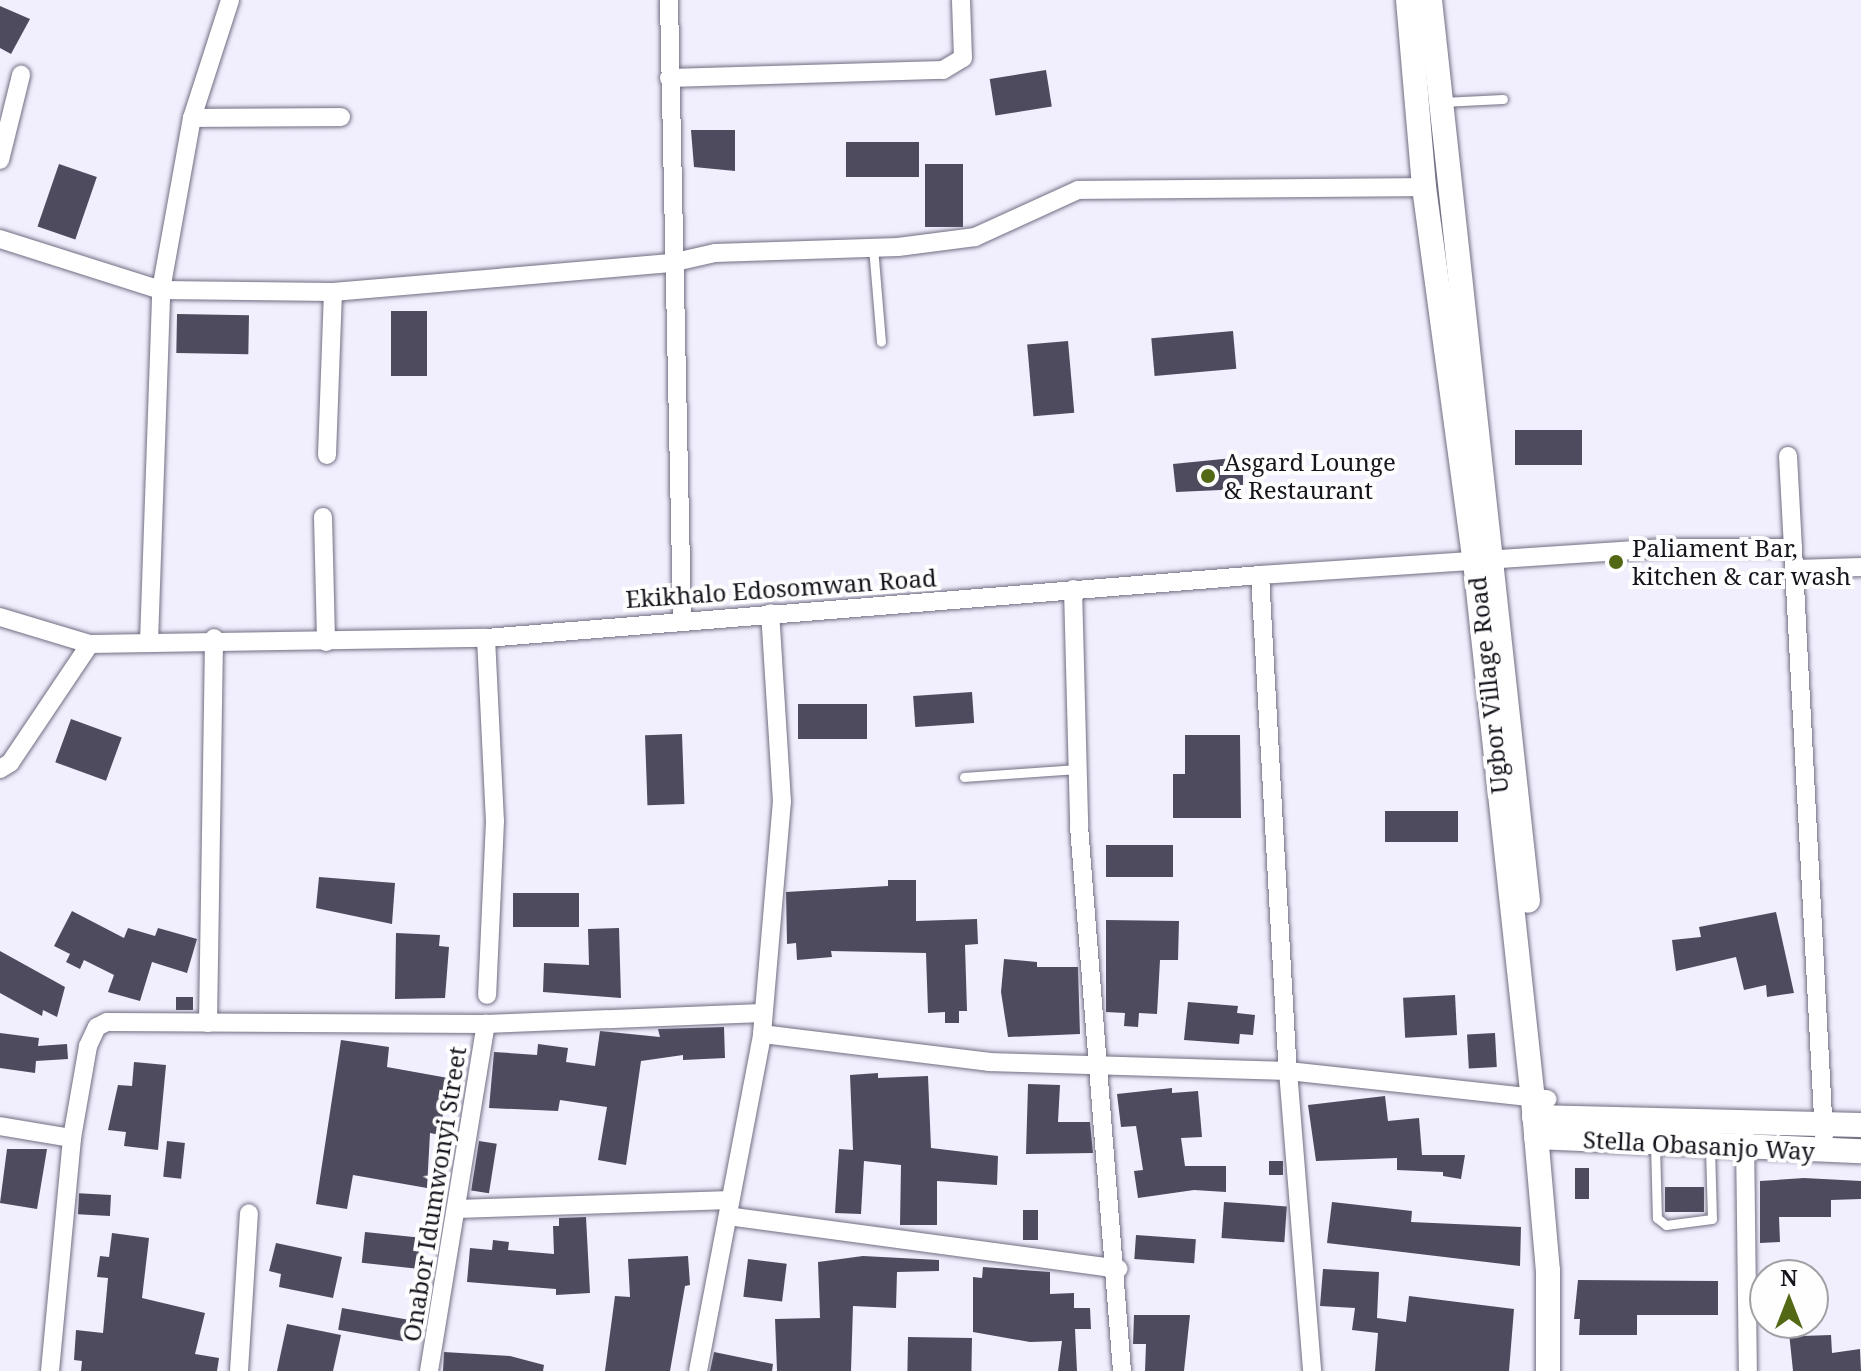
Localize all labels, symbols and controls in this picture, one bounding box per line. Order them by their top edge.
place label: Asgard Lounge & Restaurant [1224,448,1396,504]
marker: Asgard Lounge & Restaurant [1199,467,1217,485]
place label: Paliament Bar, kitchen & car wash [1632,534,1851,590]
marker: Paliament Bar, kitchen & car wash [1607,553,1625,571]
street label: Ekikhalo Edosomwan Road [625,563,937,613]
street label: Ugbor Village Road [1462,575,1514,795]
street label: Onabor Idumwonyi Street [396,1044,472,1344]
street label: Stella Obasanjo Way [1582,1125,1816,1165]
north arrow [1749,1259,1829,1339]
text: N [1780,1262,1798,1292]

